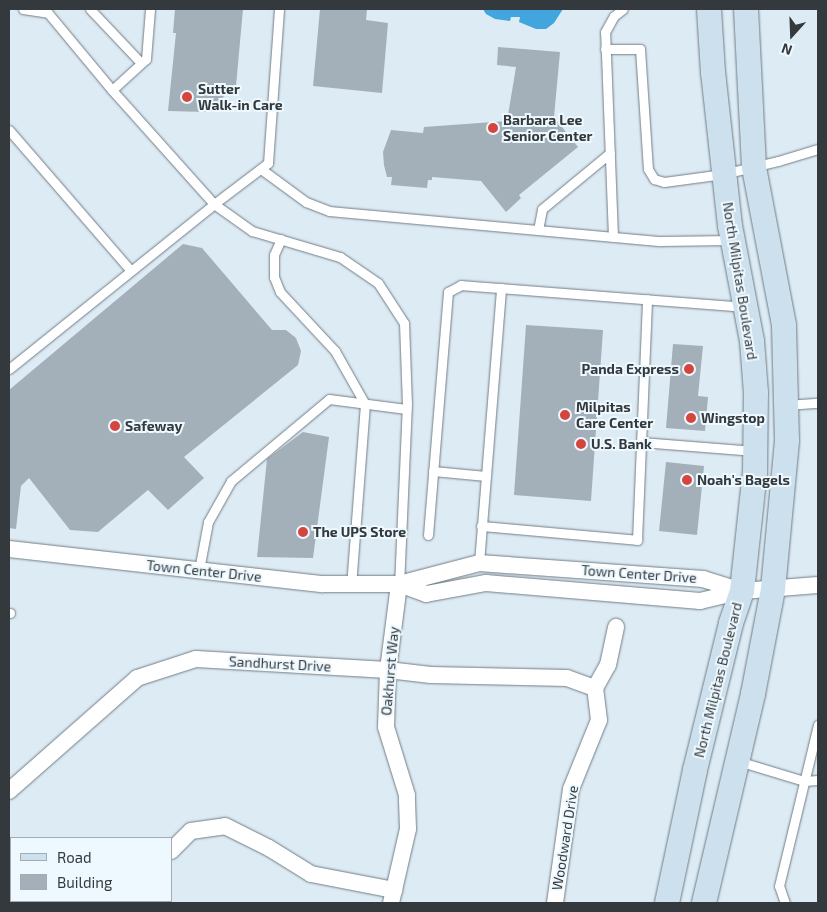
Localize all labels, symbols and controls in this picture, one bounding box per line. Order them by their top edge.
north arrow [767,10,817,60]
text: N [779,40,794,59]
place label: Sutter Walk-in Care [198,81,283,114]
marker: Sutter Walk-in Care [180,90,194,104]
place label: Barbara Lee Senior Center [503,112,593,144]
marker: Barbara Lee Senior Center [487,122,499,134]
street label: North Milpitas Boulevard [719,201,761,361]
place label: Panda Express [582,361,679,377]
marker: Panda Express [683,363,695,375]
place label: Milpitas Care Center [576,399,653,432]
marker: Milpitas Care Center [558,408,572,422]
place label: Wingstop [701,410,765,426]
marker: Wingstop [685,412,697,424]
place label: Safeway [125,418,182,434]
marker: Safeway [109,420,121,432]
place label: U.S. Bank [591,436,652,452]
marker: U.S. Bank [575,438,587,450]
place label: Noah's Bagels [697,472,790,488]
marker: Noah's Bagels [681,474,693,486]
place label: The UPS Store [313,524,406,540]
marker: The UPS Store [297,526,309,538]
street label: Town Center Drive [146,557,262,585]
street label: Town Center Drive [581,562,697,586]
street label: North Milpitas Boulevard [691,601,745,759]
street label: Oakhurst Way [378,626,402,716]
street label: Sandhurst Drive [229,653,331,675]
street label: Woodward Drive [548,784,582,892]
legend [10,837,172,902]
text: Road [57,848,92,866]
text: Building [57,873,112,891]

